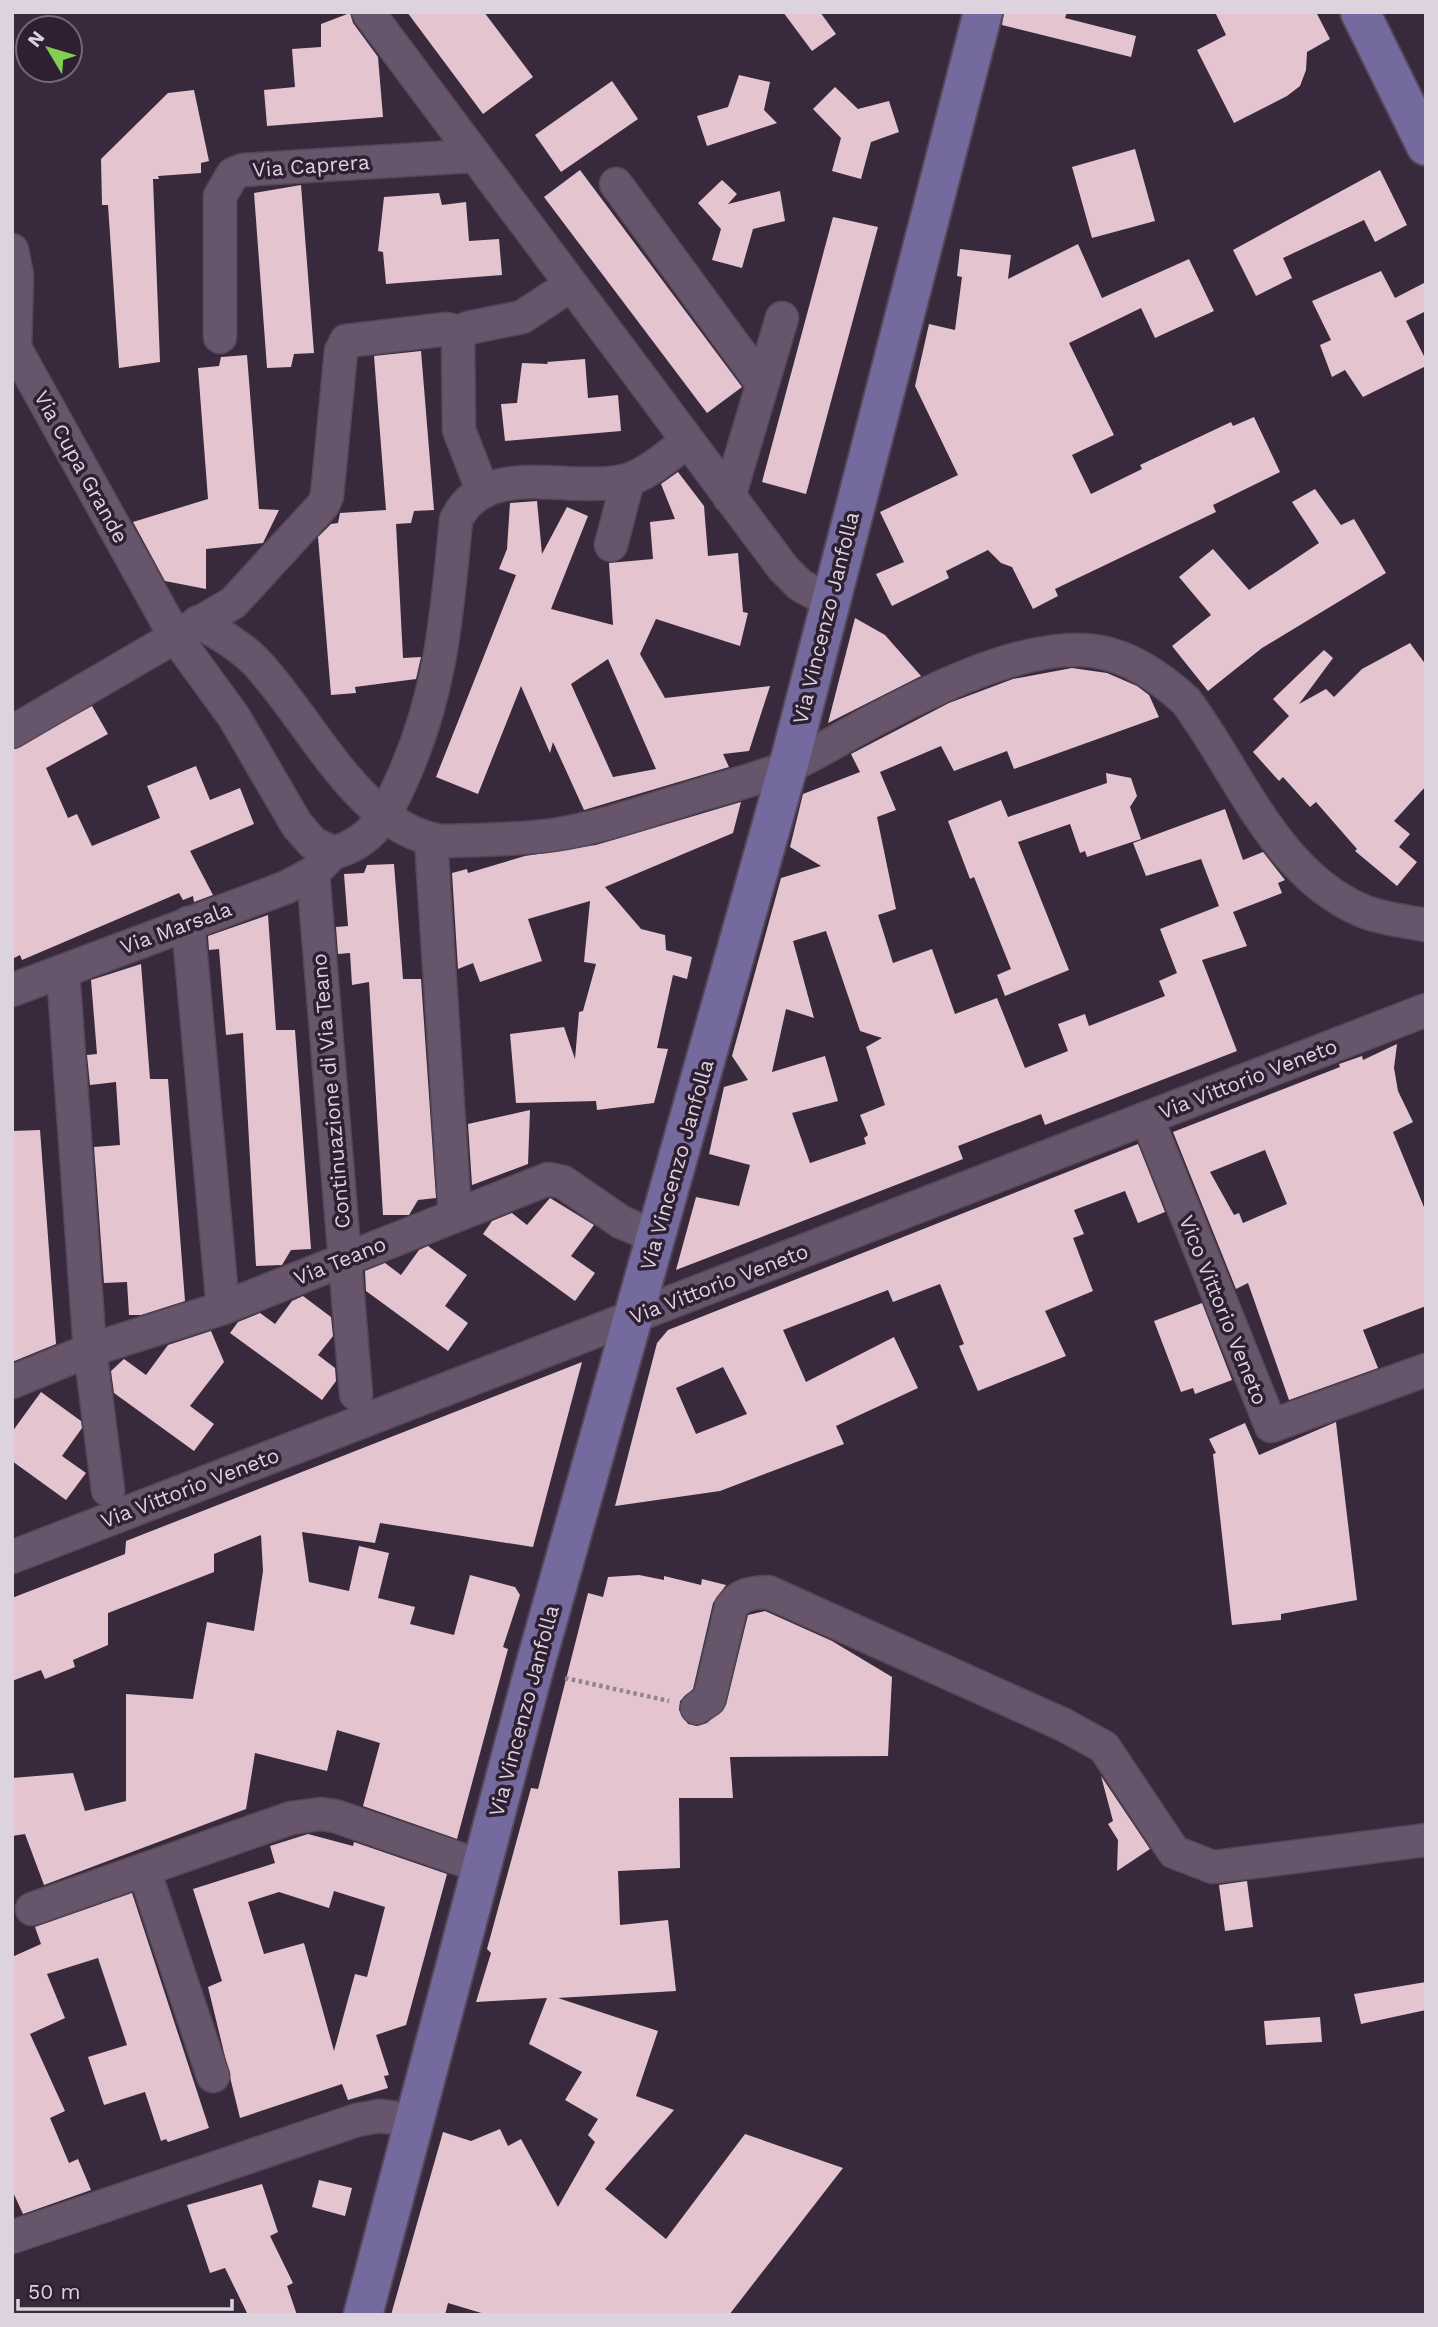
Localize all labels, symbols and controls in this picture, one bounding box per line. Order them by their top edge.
north arrow [14,14,84,84]
text: N [23,26,49,51]
street label: Via Caprera [251,149,371,182]
street label: Via Cupa Grande [29,386,134,547]
street label: Via Vincenzo Janfolla [787,509,864,727]
street label: Via Marsala [117,896,235,959]
street label: Continuazione di Via Teano [306,952,355,1230]
street label: Via Vittorio Veneto [1155,1033,1341,1124]
street label: Via Vincenzo Janfolla [634,1057,719,1273]
street label: Vico Vittorio Veneto [1174,1211,1273,1408]
street label: Via Teano [290,1231,390,1290]
street label: Via Vittorio Veneto [626,1238,812,1329]
street label: Via Vittorio Veneto [97,1442,283,1533]
street label: Via Vincenzo Janfolla [483,1602,564,1819]
scale bar [18,2268,231,2312]
text: 50 m [28,2279,80,2304]

